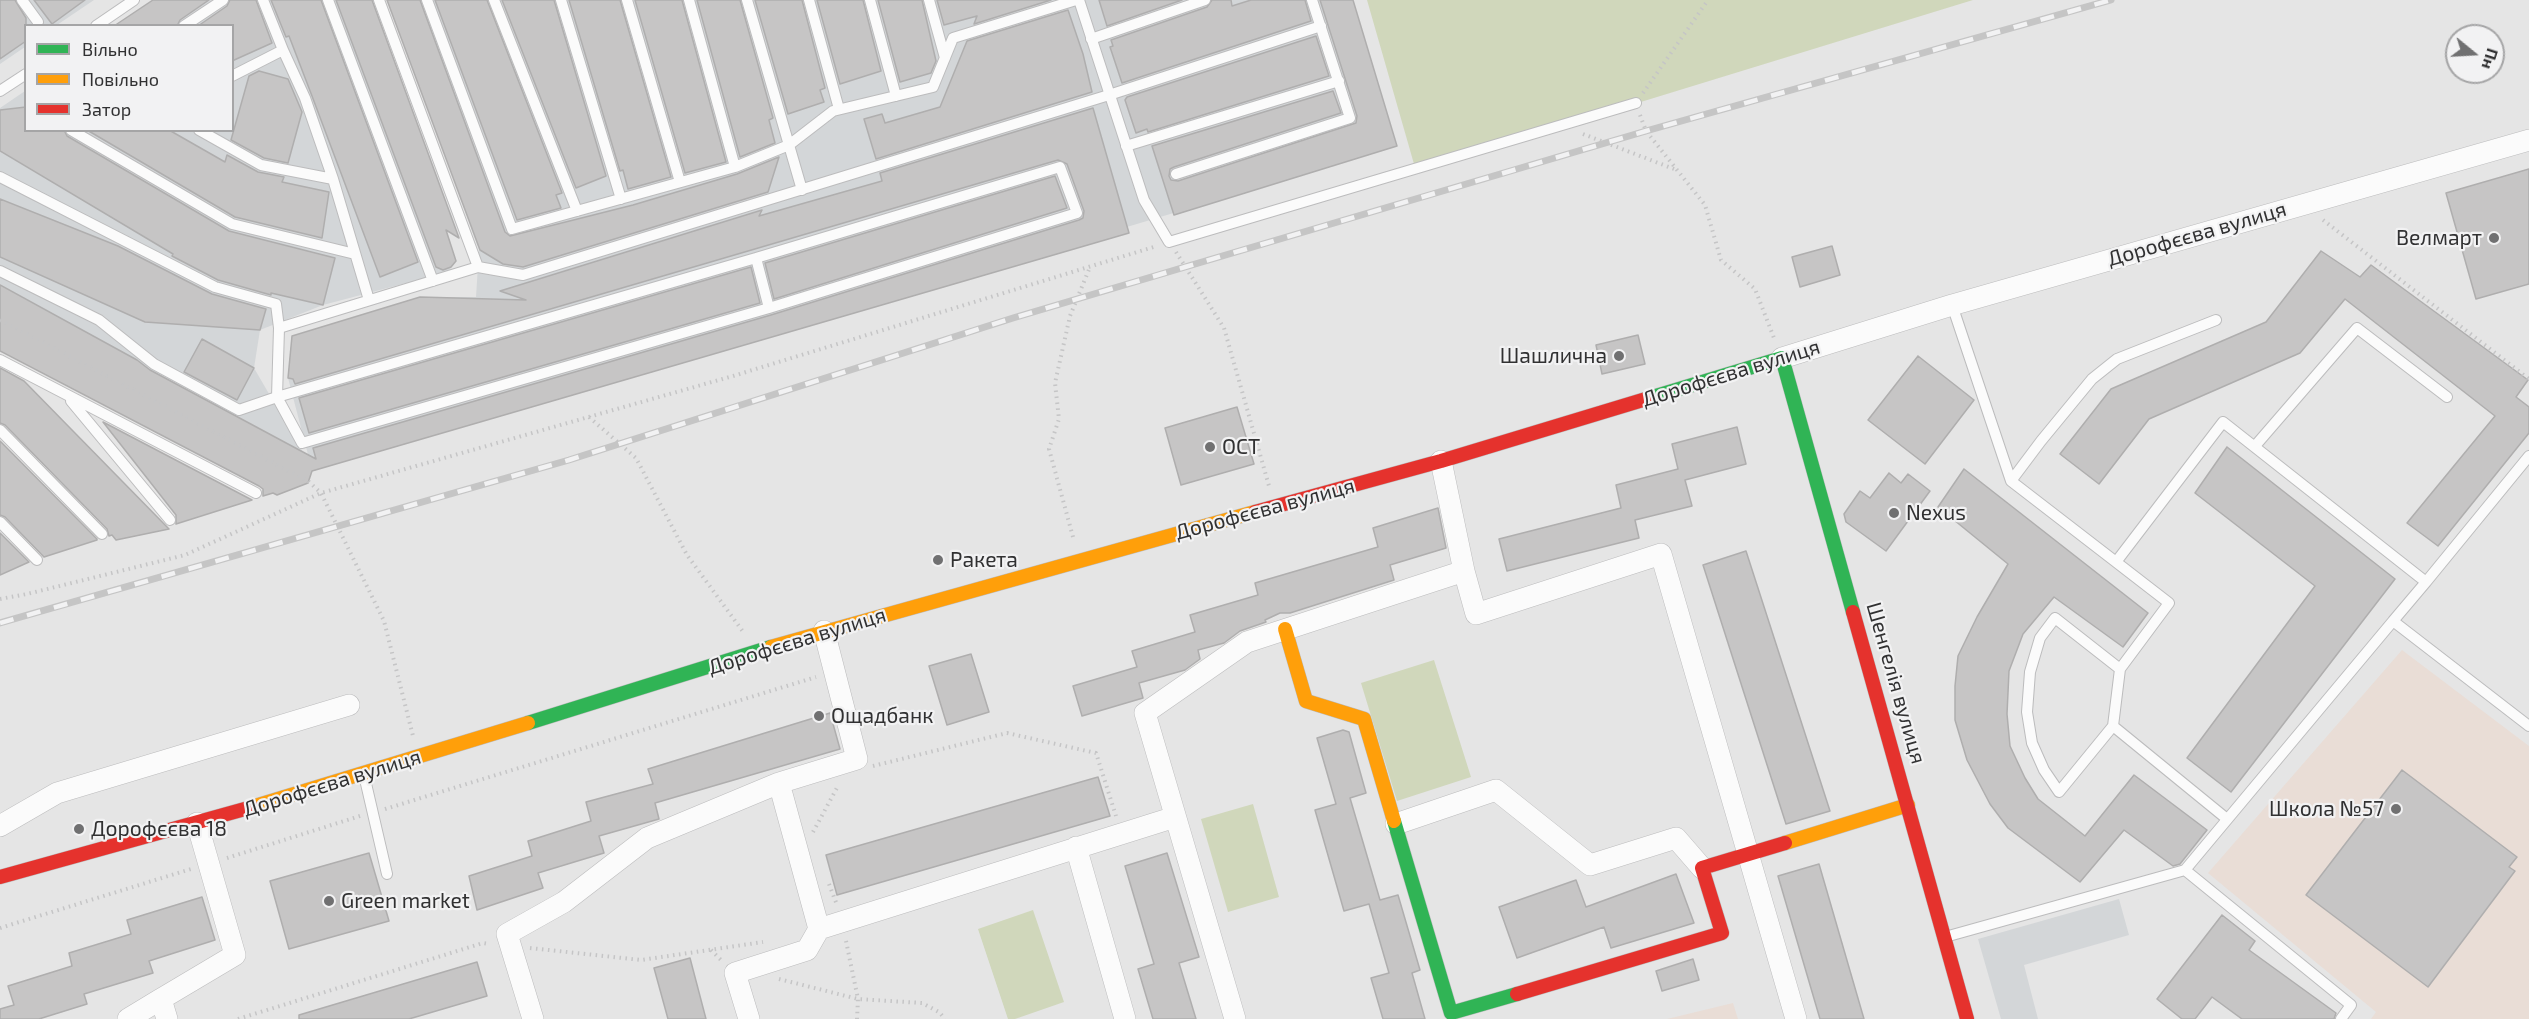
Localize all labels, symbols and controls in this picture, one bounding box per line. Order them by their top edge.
legend [24,24,234,132]
north arrow [2445,24,2505,84]
text: Вільно [82,38,138,60]
text: Пн [2478,46,2503,72]
text: Повільно [82,68,159,90]
text: Затор [82,98,131,120]
street label: Дорофєєва вулиця [2105,196,2289,272]
place label: Велмарт [2396,225,2482,251]
marker: Велмарт [2487,231,2501,245]
street label: Дорофєєва вулиця [1639,334,1823,412]
place label: Шашлична [1500,343,1607,369]
marker: Шашлична [1612,349,1626,363]
place label: ОСТ [1222,434,1260,460]
marker: ОСТ [1203,440,1217,454]
street label: Дорофєєва вулиця [1172,473,1358,545]
place label: Nexus [1906,500,1966,526]
marker: Nexus [1887,506,1901,520]
place label: Ракета [950,547,1018,573]
marker: Ракета [931,553,945,567]
street label: Шенгелія вулиця [1861,599,1931,767]
street label: Дорофєєва вулиця [705,602,889,680]
place label: Ощадбанк [831,703,933,729]
marker: Ощадбанк [812,709,826,723]
street label: Дорофєєва вулиця [240,744,424,822]
place label: Школа №57 [2269,796,2384,822]
marker: Школа №57 [2389,802,2403,816]
place label: Дорофєєва 18 [91,816,227,842]
marker: Дорофєєва 18 [72,822,86,836]
place label: Green market [341,888,470,914]
marker: Green market [322,894,336,908]

